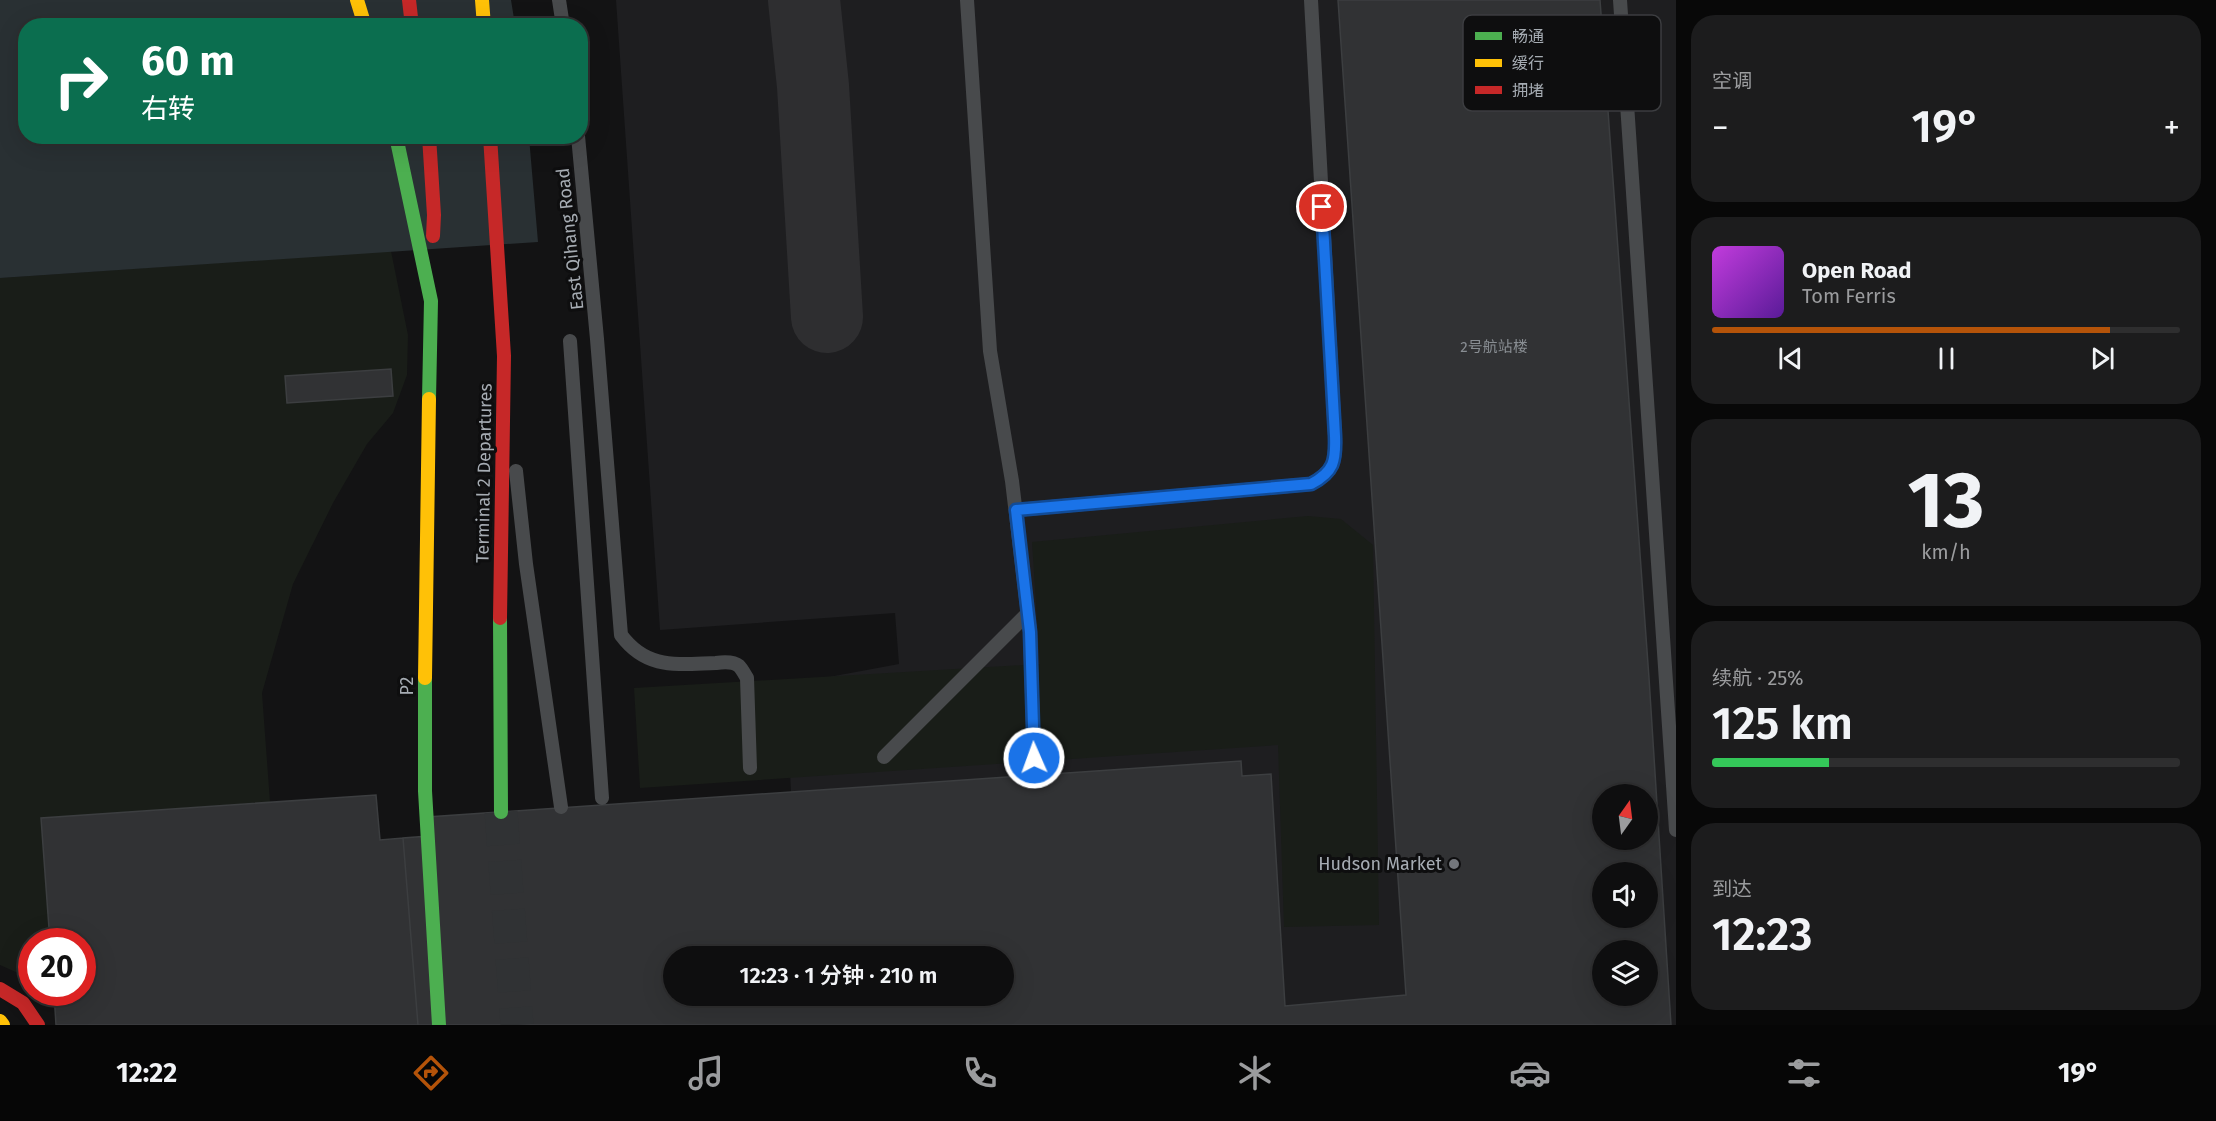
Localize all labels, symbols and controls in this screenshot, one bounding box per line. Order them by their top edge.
legend [1463,15,1661,111]
text: 畅通 [1512,27,1544,46]
text: 60 m [141,36,235,86]
icon: right [42,42,120,120]
text: 缓行 [1512,54,1544,73]
text: 空调 [1712,69,1752,93]
text: 拥堵 [1512,81,1544,100]
text: 右转 [141,93,195,125]
text: 19° [1912,100,1980,154]
text: − [1712,108,1729,148]
text: + [2164,108,2180,148]
street label: East Qihang Road [552,167,588,311]
pin [1296,181,1347,232]
icon: arrive [1305,190,1338,223]
text: Open Road [1802,257,1912,284]
text: Tom Ferris [1802,284,1896,308]
house number: 2号航站楼 [1460,338,1528,356]
icon: previous [1774,342,1807,375]
icon: pause [1930,342,1963,375]
icon: next [2086,342,2119,375]
street label: Terminal 2 Departures [471,383,497,563]
text: 13 [1908,454,1984,548]
text: km/h [1921,540,1971,564]
text: 续航 · 25% [1712,666,1803,690]
street label: P2 [396,676,418,695]
text: 125 km [1712,697,1853,751]
position arrow [1002,726,1066,790]
north arrow [1592,784,1658,850]
map controls [1592,784,1658,1006]
place label: Hudson Market [1318,853,1442,875]
marker: Hudson Market [1447,857,1461,871]
button: sound [1592,862,1658,928]
text: 到达 [1712,877,1752,901]
text: 12:23 [1712,908,1812,962]
speed limit sign: 20 [18,928,96,1006]
button: layers [1592,940,1658,1006]
text: 12:23 · 1 分钟 · 210 m [739,962,938,989]
icon: directions [410,1052,452,1094]
icon: music [685,1052,727,1094]
icon: phone [959,1052,1001,1094]
icon: climate [1234,1052,1276,1094]
icon: car [1509,1052,1551,1094]
icon: filters [1783,1052,1825,1094]
text: 12:22 [116,1057,177,1089]
text: 19° [2058,1057,2100,1089]

